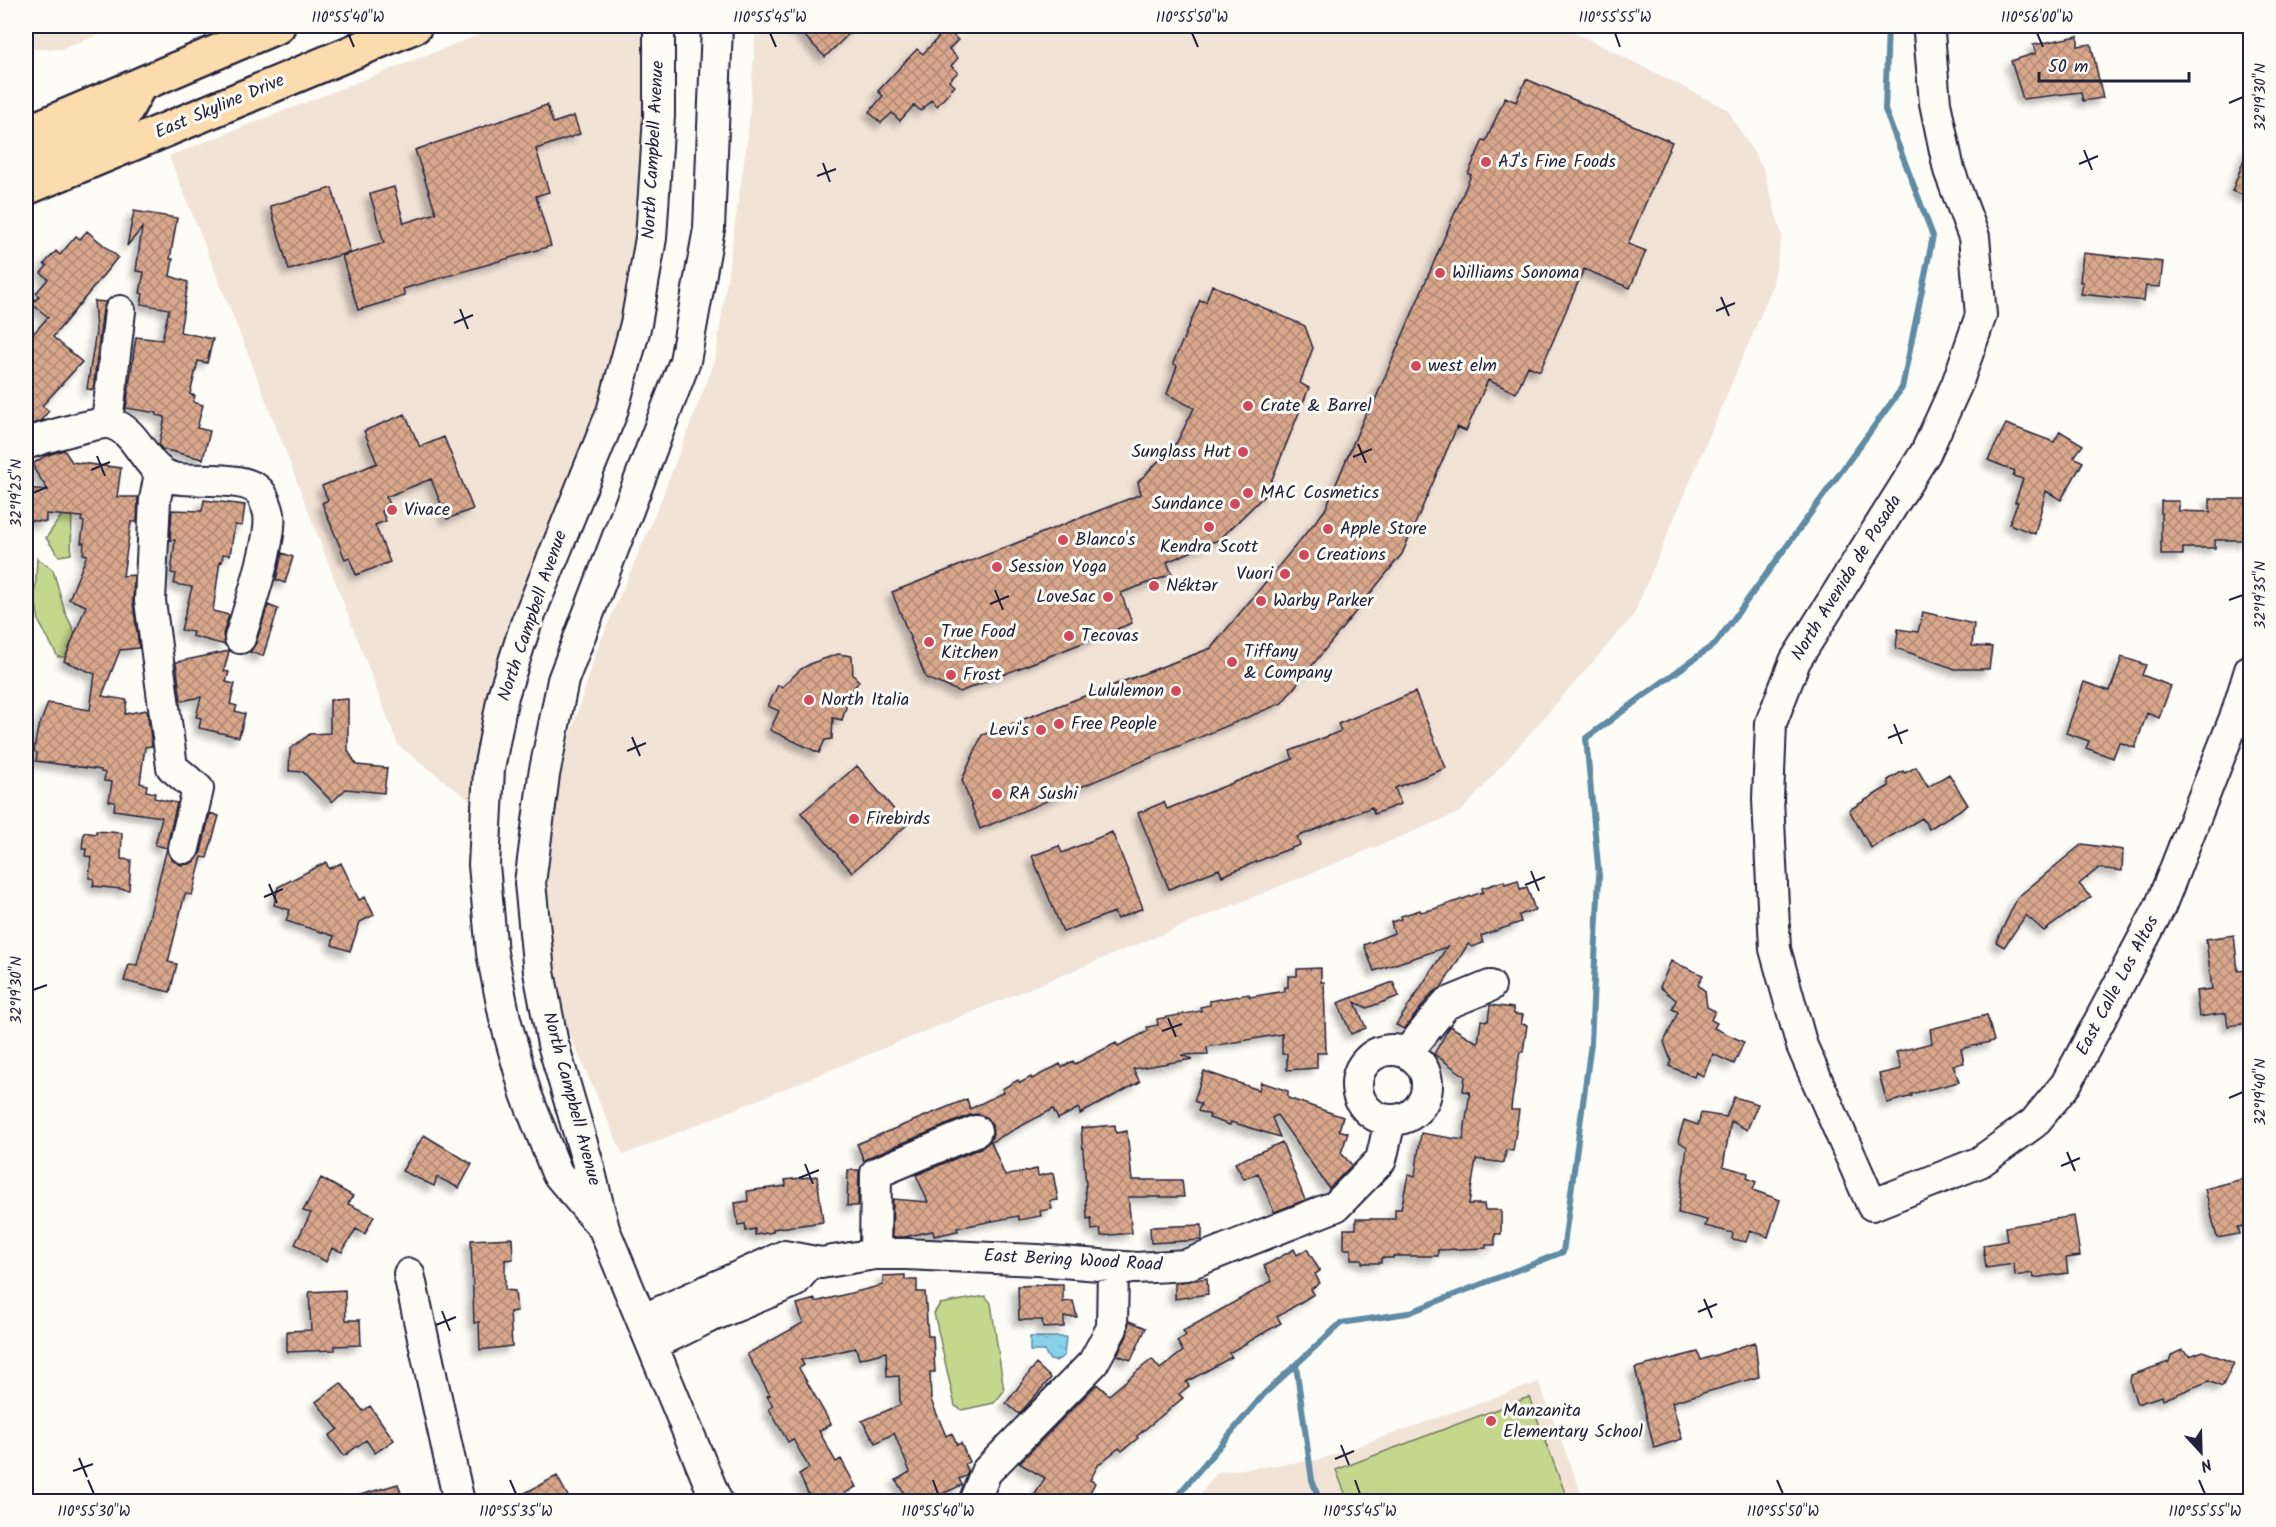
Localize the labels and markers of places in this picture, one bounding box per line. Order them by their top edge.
place label: AJ's Fine Foods [1498,148,1616,177]
marker: AJ's Fine Foods [1479,155,1493,169]
place label: Williams Sonoma [1452,259,1579,288]
marker: Williams Sonoma [1433,266,1447,280]
place label: west elm [1428,352,1497,381]
marker: west elm [1409,359,1423,373]
place label: Crate & Barrel [1260,392,1372,421]
marker: Crate & Barrel [1241,399,1255,413]
place label: Sunglass Hut [1132,438,1232,467]
marker: Sunglass Hut [1236,445,1250,459]
place label: MAC Cosmetics [1260,479,1379,508]
marker: MAC Cosmetics [1241,486,1255,500]
place label: Sundance [1152,490,1223,519]
place label: Vivace [404,496,450,525]
marker: Sundance [1228,497,1242,511]
marker: Vivace [385,503,399,517]
place label: Apple Store [1340,515,1427,544]
marker: Kendra Scott [1202,520,1216,534]
marker: Apple Store [1321,522,1335,536]
place label: Blanco's [1075,526,1136,555]
marker: Blanco's [1056,533,1070,547]
place label: Kendra Scott [1160,533,1259,562]
place label: Creations [1316,541,1386,570]
marker: Creations [1297,548,1311,562]
place label: Session Yoga [1009,553,1107,582]
marker: Session Yoga [990,560,1004,574]
place label: Vuori [1236,560,1274,589]
marker: Vuori [1278,567,1292,581]
place label: Néktər [1166,572,1218,601]
marker: Néktər [1147,579,1161,593]
place label: LoveSac [1036,583,1096,612]
place label: Warby Parker [1273,587,1374,616]
marker: LoveSac [1101,590,1115,604]
marker: Warby Parker [1254,594,1268,608]
place label: True Food Kitchen [941,618,1016,668]
place label: Tecovas [1081,622,1139,651]
marker: Tecovas [1062,629,1076,643]
marker: True Food Kitchen [922,635,936,649]
place label: Tiffany & Company [1244,638,1333,688]
marker: Tiffany & Company [1225,655,1239,669]
place label: Frost [963,661,1002,690]
marker: Frost [944,668,958,682]
place label: Lululemon [1088,677,1164,706]
marker: Lululemon [1169,684,1183,698]
place label: North Italia [821,686,909,715]
marker: North Italia [802,693,816,707]
place label: Free People [1071,710,1157,739]
place label: Levi's [989,716,1029,745]
marker: Free People [1052,717,1066,731]
marker: Levi's [1034,723,1048,737]
place label: RA Sushi [1009,780,1078,809]
marker: RA Sushi [990,787,1004,801]
place label: Firebirds [866,805,930,834]
marker: Firebirds [847,812,861,826]
place label: Manzanita Elementary School [1503,1397,1644,1447]
marker: Manzanita Elementary School [1484,1414,1498,1428]

